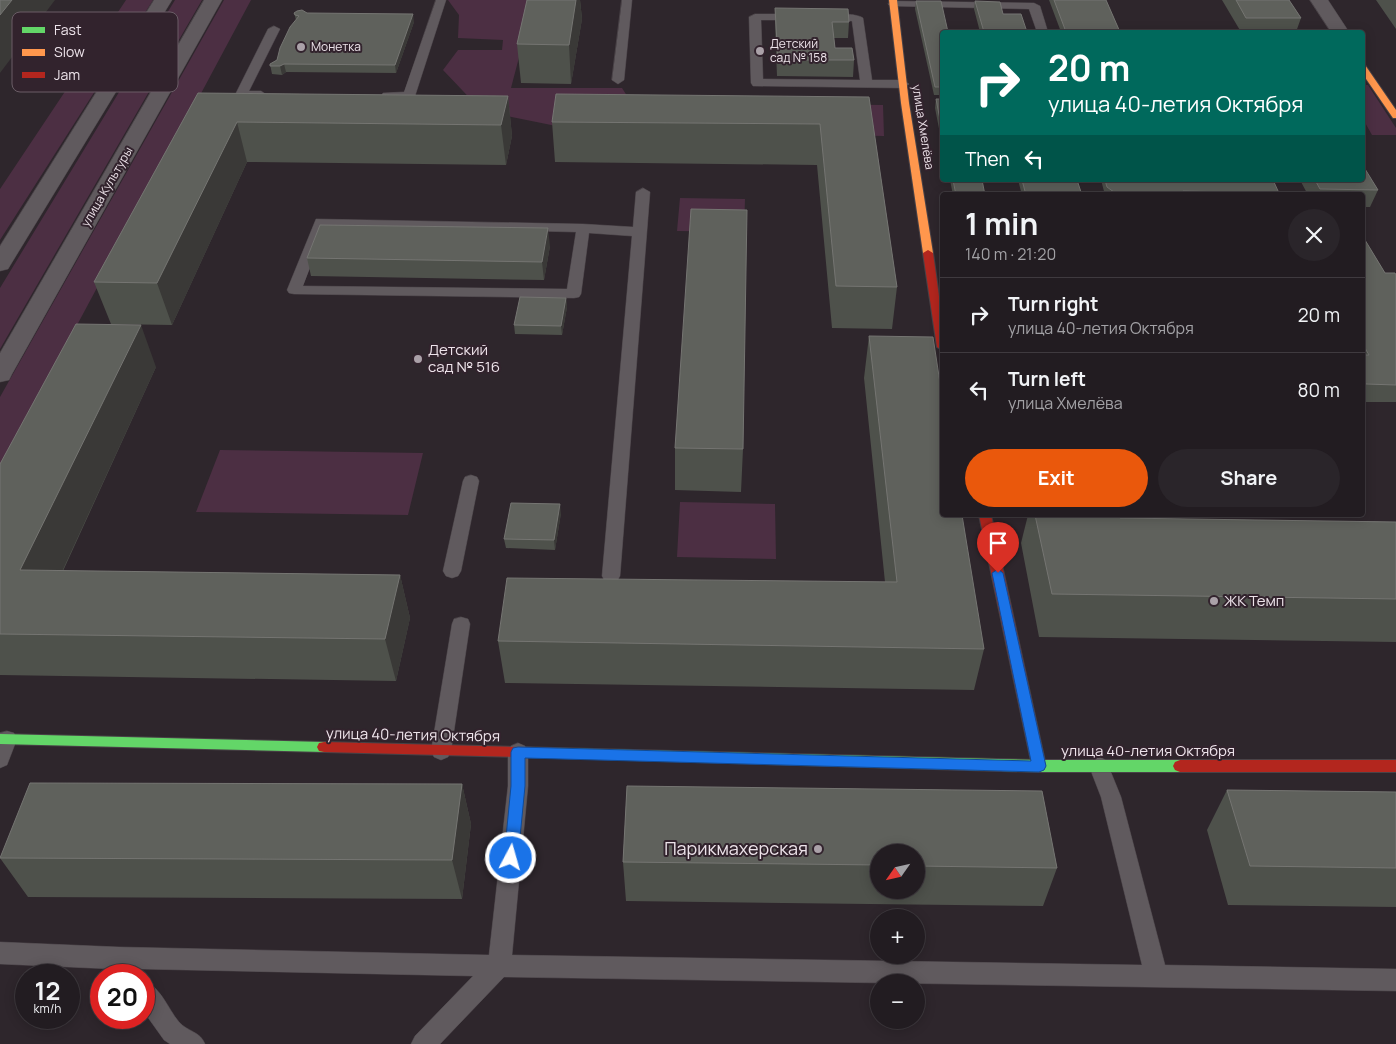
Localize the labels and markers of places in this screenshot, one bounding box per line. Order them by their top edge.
place label: Детский сад № 158 [770,35,827,66]
place label: Монетка [311,38,361,55]
marker: Монетка [295,41,307,53]
marker: Детский сад № 158 [754,45,766,57]
place label: Детский сад № 516 [428,339,500,377]
marker: Детский сад № 516 [412,353,424,365]
pin [977,522,1019,573]
place label: ЖК Темп [1224,590,1284,611]
marker: ЖК Темп [1208,595,1220,607]
place label: Парикмахерская [664,836,808,860]
marker: Парикмахерская [812,843,824,855]

